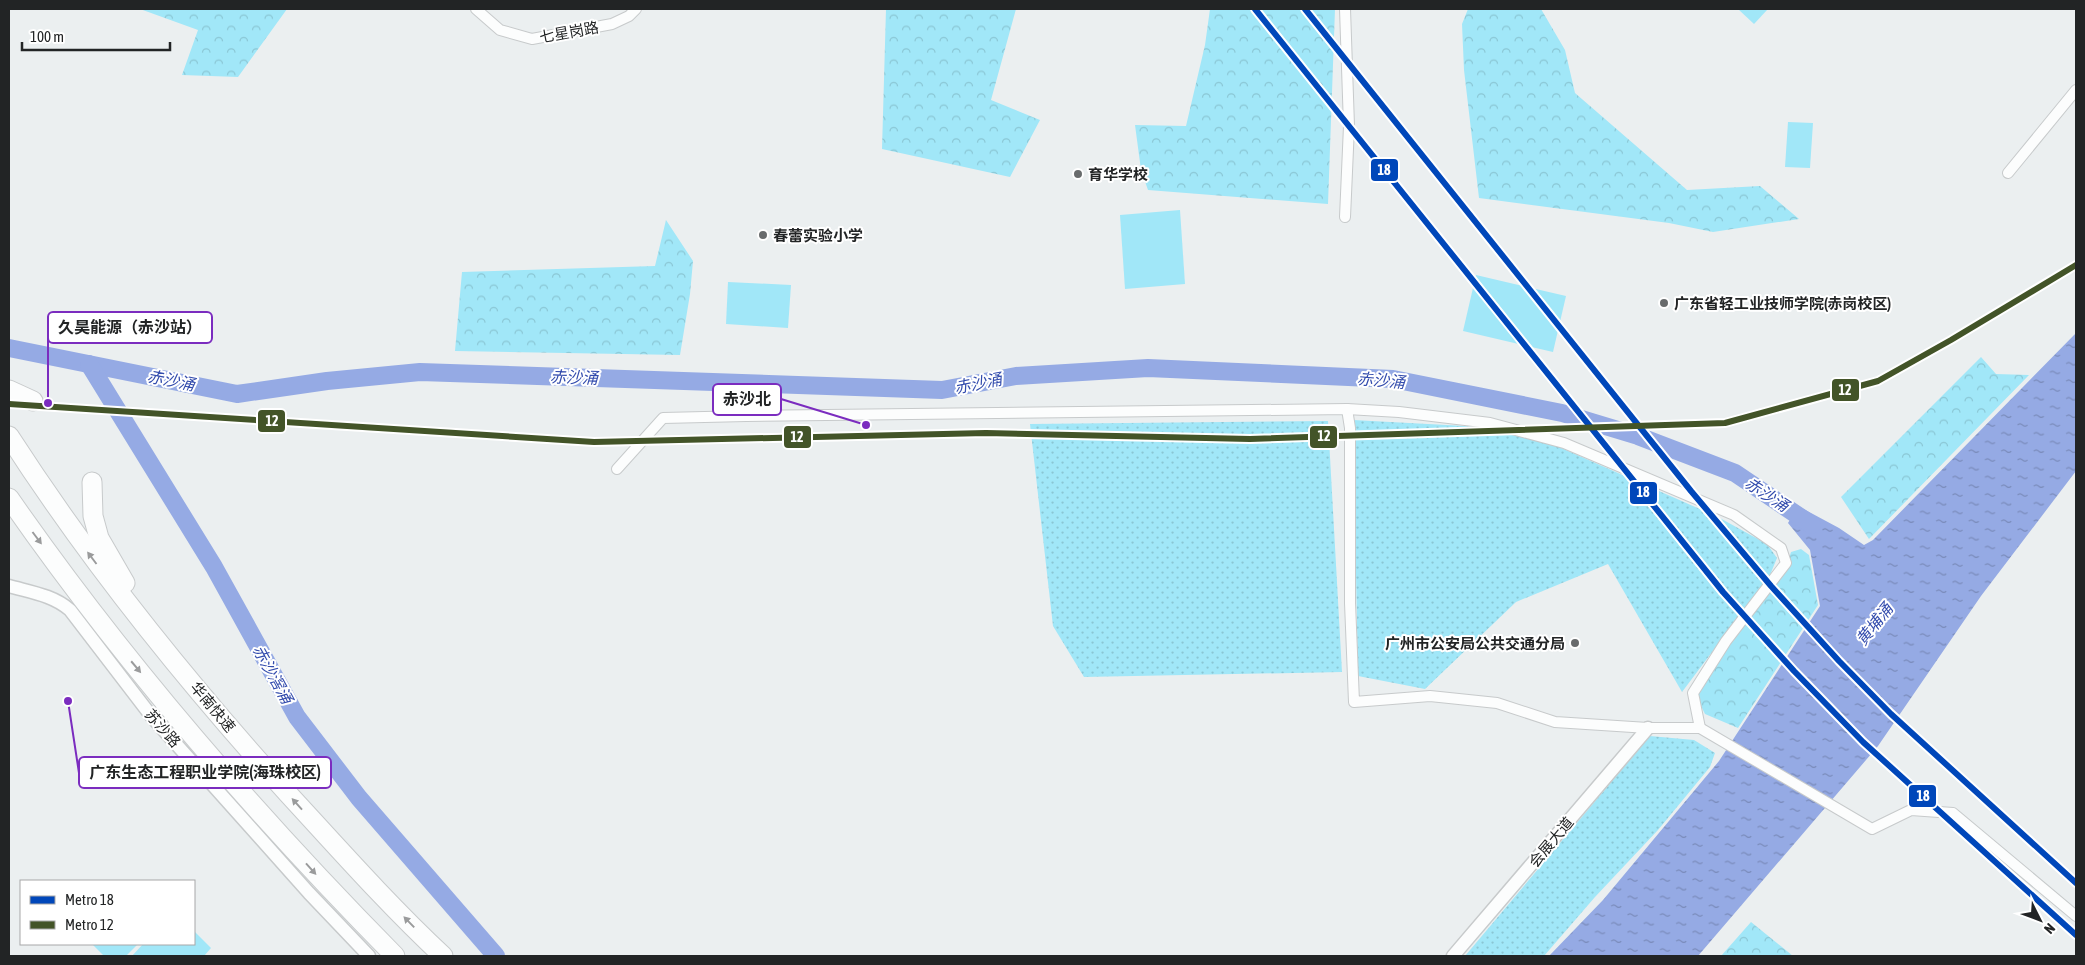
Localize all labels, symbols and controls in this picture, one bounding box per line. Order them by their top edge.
street label: 七星岗路 [538,18,600,46]
scale bar [22,20,170,52]
text: 100 m [30,28,64,45]
line badge: 18 [1370,158,1399,182]
text: 18 [1377,162,1391,178]
place label: 育华学校 [1088,166,1148,183]
marker: 育华学校 [1072,168,1084,180]
place label: 春蕾实验小学 [773,227,863,244]
marker: 春蕾实验小学 [757,229,769,241]
place label: 广东省轻工业技师学院(赤岗校区) [1674,295,1891,312]
marker: 广东省轻工业技师学院(赤岗校区) [1658,297,1670,309]
callout: 久昊能源（赤沙站） [48,312,212,343]
text: 久昊能源（赤沙站） [58,318,202,336]
water label: 赤沙涌 [146,367,198,394]
water label: 赤沙涌 [550,367,600,387]
water label: 赤沙涌 [953,369,1005,396]
water label: 赤沙涌 [1356,369,1408,391]
line badge: 12 [1831,378,1860,402]
text: 12 [1838,382,1852,398]
callout: 赤沙北 [713,384,781,415]
text: 赤沙北 [723,390,771,408]
line badge: 12 [257,409,286,433]
text: 12 [265,413,279,429]
line badge: 12 [783,425,812,449]
line badge: 12 [1309,425,1338,449]
text: 12 [1317,428,1331,444]
text: 12 [790,429,804,445]
water label: 赤沙涌 [1742,473,1794,516]
line badge: 18 [1629,481,1658,505]
text: 18 [1636,484,1650,500]
one-way arrow [32,531,42,545]
one-way arrow [87,551,97,565]
water label: 黄埔涌 [1852,598,1897,648]
place label: 广州市公安局公共交通分局 [1385,635,1565,652]
marker: 广州市公安局公共交通分局 [1569,637,1581,649]
water label: 赤沙滘涌 [250,642,297,708]
one-way arrow [131,660,142,673]
street label: 华南快速 [187,679,239,735]
street label: 苏沙路 [142,705,184,751]
callout: 广东生态工程职业学院(海珠校区) [79,757,331,788]
text: 广东生态工程职业学院(海珠校区) [89,763,321,781]
line badge: 18 [1908,784,1937,808]
text: 18 [1916,788,1930,804]
one-way arrow [291,798,303,810]
street label: 会展大道 [1525,814,1577,870]
one-way arrow [306,862,317,875]
legend [20,880,195,945]
text: Metro 18 [65,891,114,908]
north arrow [2015,895,2065,945]
text: Metro 12 [65,916,114,933]
one-way arrow [403,916,415,928]
text: N [2041,920,2058,937]

